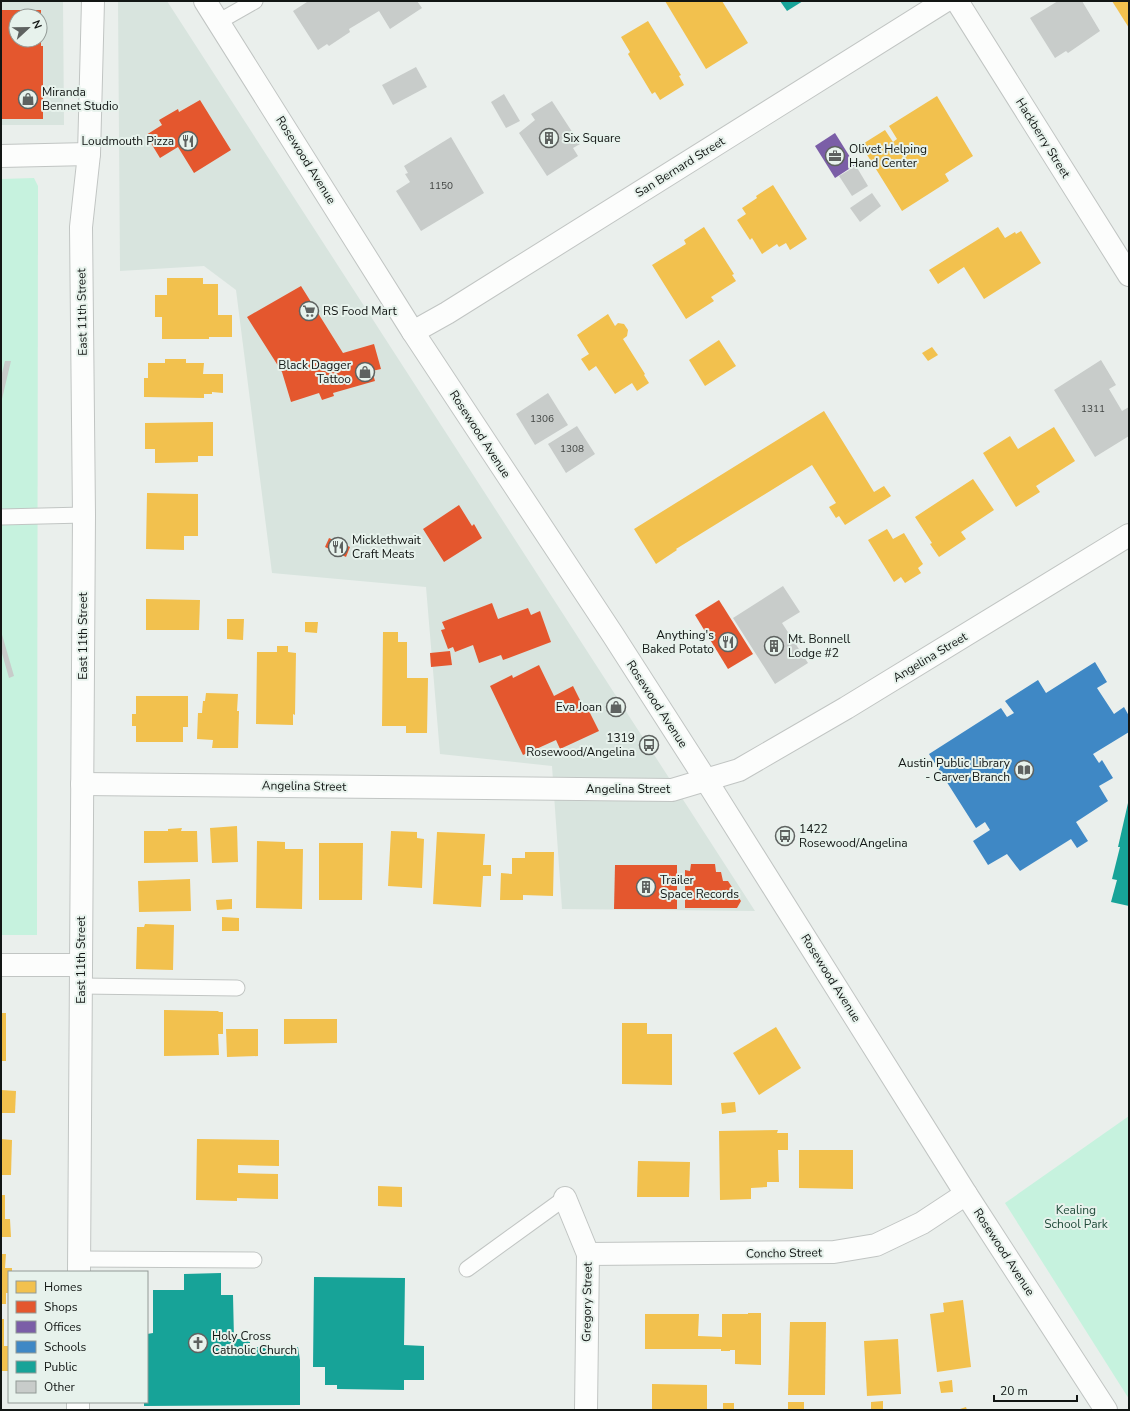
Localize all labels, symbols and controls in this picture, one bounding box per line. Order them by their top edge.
north arrow [8,8,48,48]
text: N [28,18,45,31]
place label: Miranda Bennet Studio [42,84,119,114]
shop icon: Miranda Bennet Studio [17,88,39,110]
street label: Hackberry Street [1012,95,1074,182]
street label: Rosewood Avenue [272,113,340,207]
building icon: Six Square [538,127,560,149]
restaurant icon: Loudmouth Pizza [177,130,199,152]
place label: Six Square [563,130,621,146]
place label: Loudmouth Pizza [82,133,174,149]
street label: San Bernard Street [632,133,728,201]
place label: Olivet Helping Hand Center [849,141,927,171]
office icon: Olivet Helping Hand Center [824,145,846,167]
house number: 1150 [429,179,453,193]
street label: East 11th Street [73,267,91,356]
supermarket icon: RS Food Mart [298,300,320,322]
place label: RS Food Mart [323,303,397,319]
place label: Black Dagger Tattoo [278,357,352,387]
shop icon: Black Dagger Tattoo [354,361,376,383]
street label: Rosewood Avenue [446,387,514,481]
house number: 1311 [1081,402,1105,416]
house number: 1306 [530,412,554,426]
house number: 1308 [560,442,584,456]
place label: Micklethwait Craft Meats [352,532,422,562]
restaurant icon: Micklethwait Craft Meats [327,536,349,558]
street label: East 11th Street [75,591,91,680]
place label: Anything's Baked Potato [642,627,714,657]
street label: Angelina Street [890,628,971,686]
restaurant icon: Anything's Baked Potato [717,631,739,653]
place label: Mt. Bonnell Lodge #2 [788,631,851,661]
building icon: Mt. Bonnell Lodge #2 [763,635,785,657]
street label: Rosewood Avenue [623,657,691,751]
shop icon: Eva Joan [605,696,627,718]
place label: Eva Joan [556,699,602,715]
place label: 1319 Rosewood/Angelina [526,730,635,760]
bus stop icon: 1319 Rosewood/Angelina [638,734,660,756]
place label: Austin Public Library - Carver Branch [898,755,1011,785]
library icon: Austin Public Library - Carver Branch [1013,759,1035,781]
street label: Angelina Street [262,777,347,795]
street label: Angelina Street [586,781,671,797]
place label: 1422 Rosewood/Angelina [799,821,908,851]
bus stop icon: 1422 Rosewood/Angelina [774,825,796,847]
place label: Trailer Space Records [660,872,739,902]
building icon: Trailer Space Records [635,876,657,898]
street label: East 11th Street [73,915,89,1004]
street label: Rosewood Avenue [797,931,865,1025]
park label: Kealing School Park [1044,1202,1109,1232]
street label: Rosewood Avenue [970,1205,1038,1299]
street label: Concho Street [746,1244,823,1262]
street label: Gregory Street [578,1261,596,1342]
legend [8,1271,148,1403]
text: Homes [44,1279,82,1295]
text: Shops [44,1299,78,1315]
text: Offices [44,1319,82,1335]
place label: Holy Cross Catholic Church [212,1328,297,1358]
church icon: Holy Cross Catholic Church [187,1332,209,1354]
text: Schools [44,1339,87,1355]
text: Public [44,1359,78,1375]
scale bar [994,1377,1077,1403]
text: Other [44,1379,76,1395]
text: 20 m [1000,1383,1028,1399]

